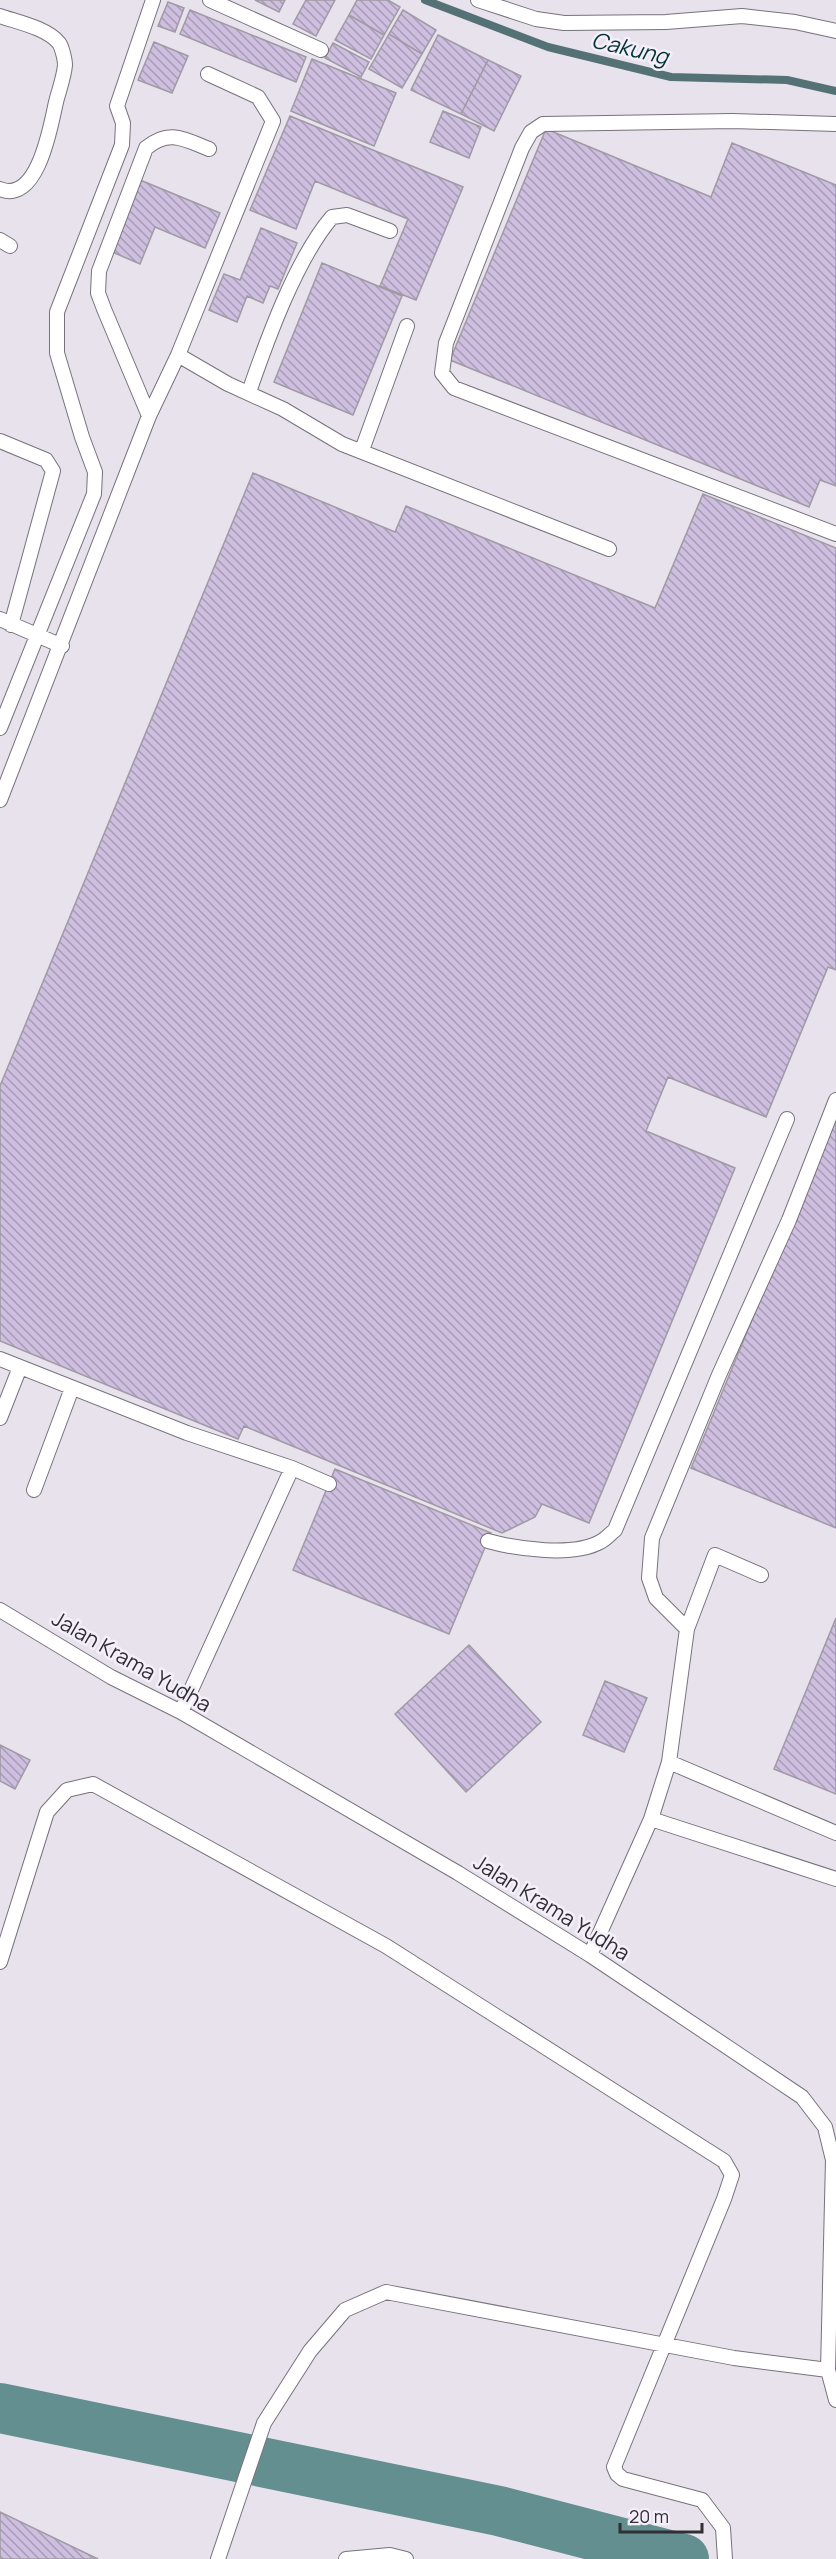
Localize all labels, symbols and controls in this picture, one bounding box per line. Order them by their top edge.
water label: Cakung [589,25,673,72]
street label: Jalan Krama Yudha [47,1604,217,1718]
street label: Jalan Krama Yudha [468,1848,636,1966]
scale bar [620,2496,702,2534]
text: 20 m [629,2504,669,2528]

